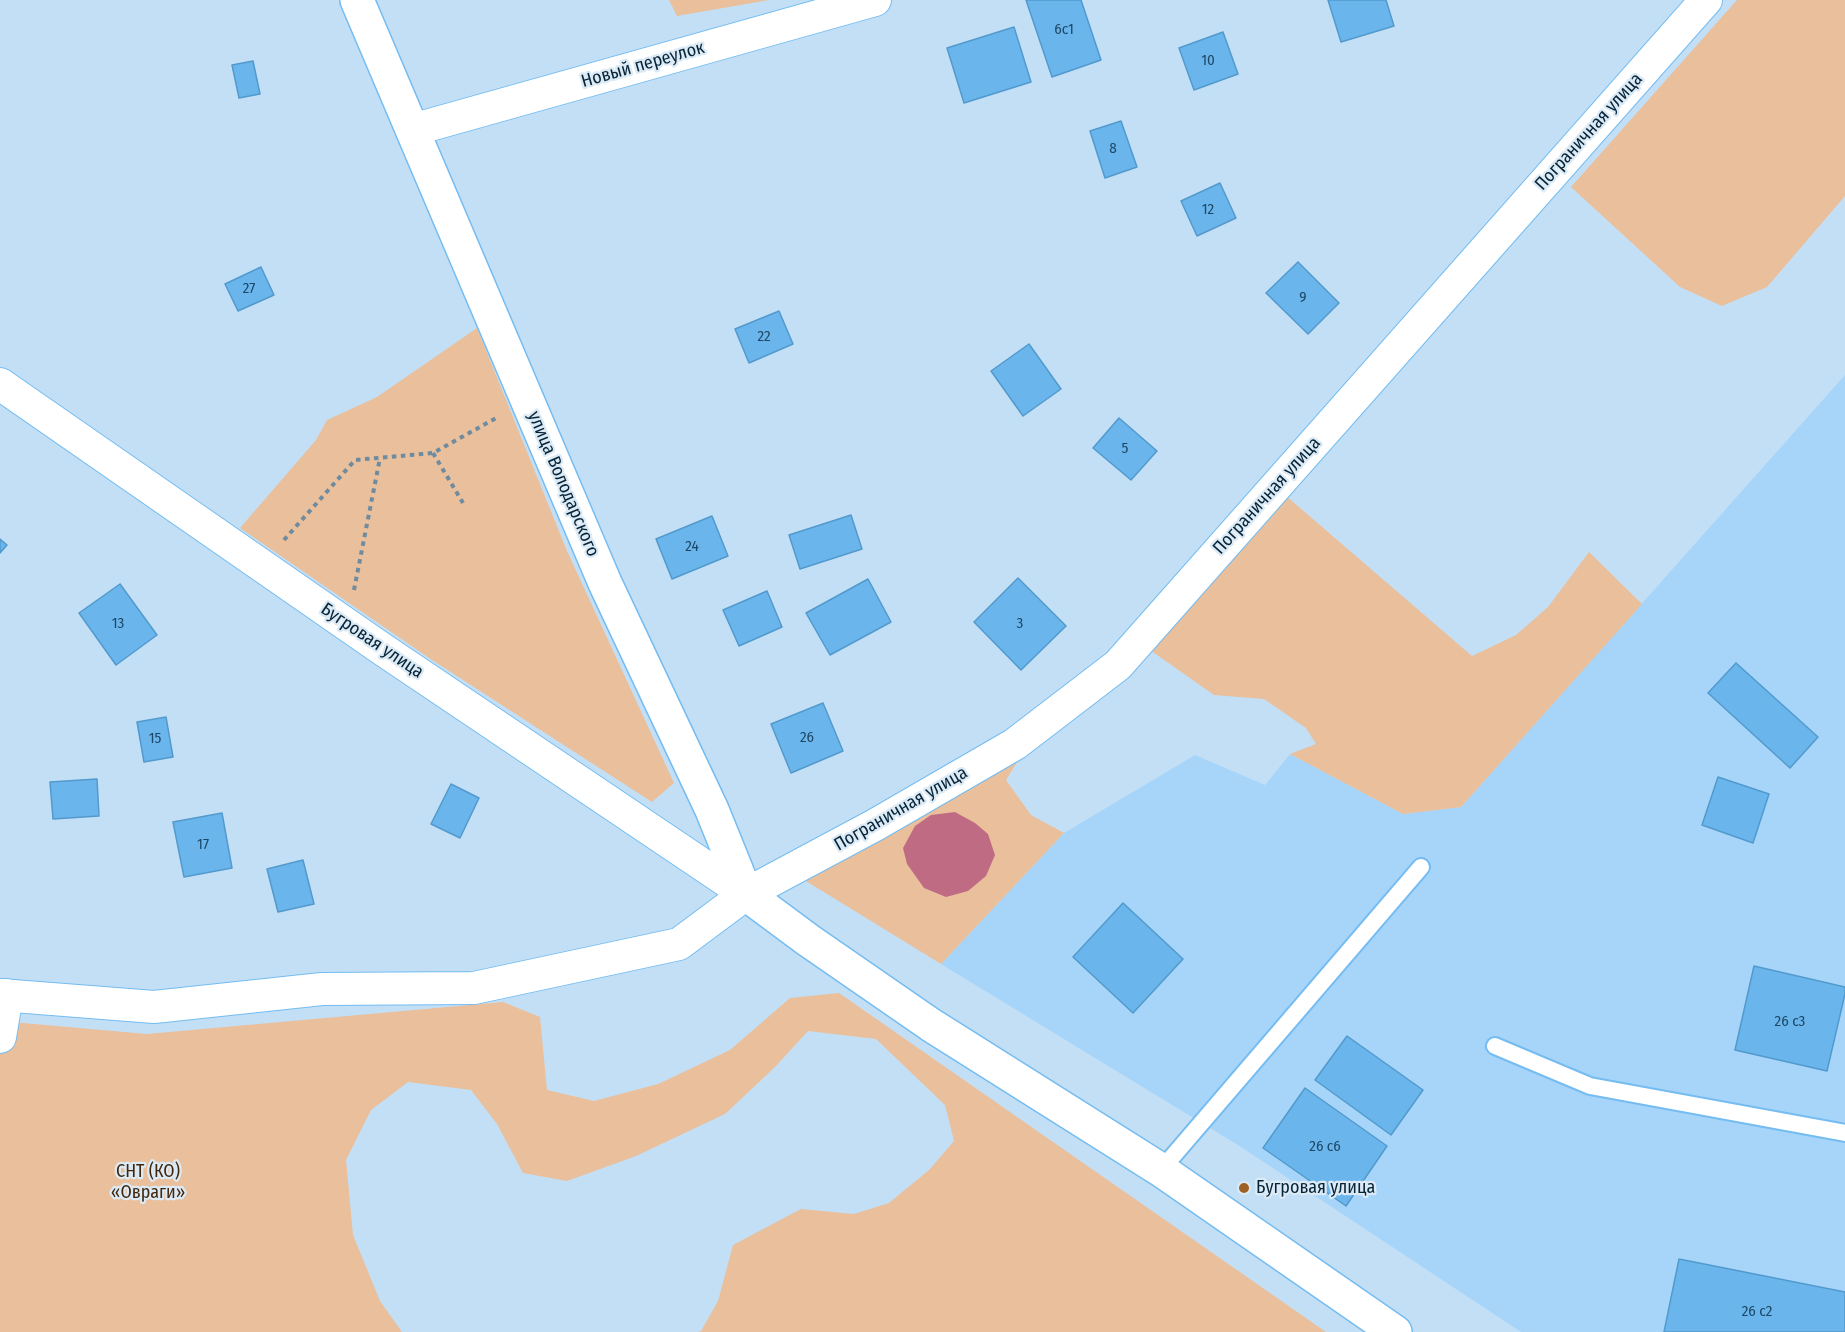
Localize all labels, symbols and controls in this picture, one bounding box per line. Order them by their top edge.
house number: 6с1 [1054,21,1074,39]
street label: Новый переулок [579,37,707,93]
house number: 10 [1201,52,1215,70]
street label: Пограничная улица [1531,69,1647,195]
house number: 8 [1109,140,1117,158]
house number: 12 [1202,201,1214,219]
house number: 27 [243,280,255,298]
house number: 9 [1299,289,1307,307]
house number: 22 [757,328,771,346]
street label: улица Володарского [523,408,603,560]
street label: Пограничная улица [1209,433,1325,559]
house number: 5 [1122,440,1128,458]
house number: 24 [685,538,699,556]
street label: Бугровая улица [316,599,428,683]
house number: 13 [112,615,124,633]
house number: 3 [1017,615,1023,633]
house number: 26 [800,729,814,747]
house number: 15 [149,730,161,748]
street label: Пограничная улица [831,762,971,856]
house number: 17 [197,836,209,854]
house number: 26 с3 [1775,1013,1805,1031]
house number: 26 с6 [1309,1138,1341,1156]
park label: СНТ (КО) «Овраги» [111,1161,185,1204]
place label: Бугровая улица [1256,1177,1375,1199]
marker: Бугровая улица [1237,1181,1251,1195]
house number: 26 с2 [1742,1303,1772,1321]

